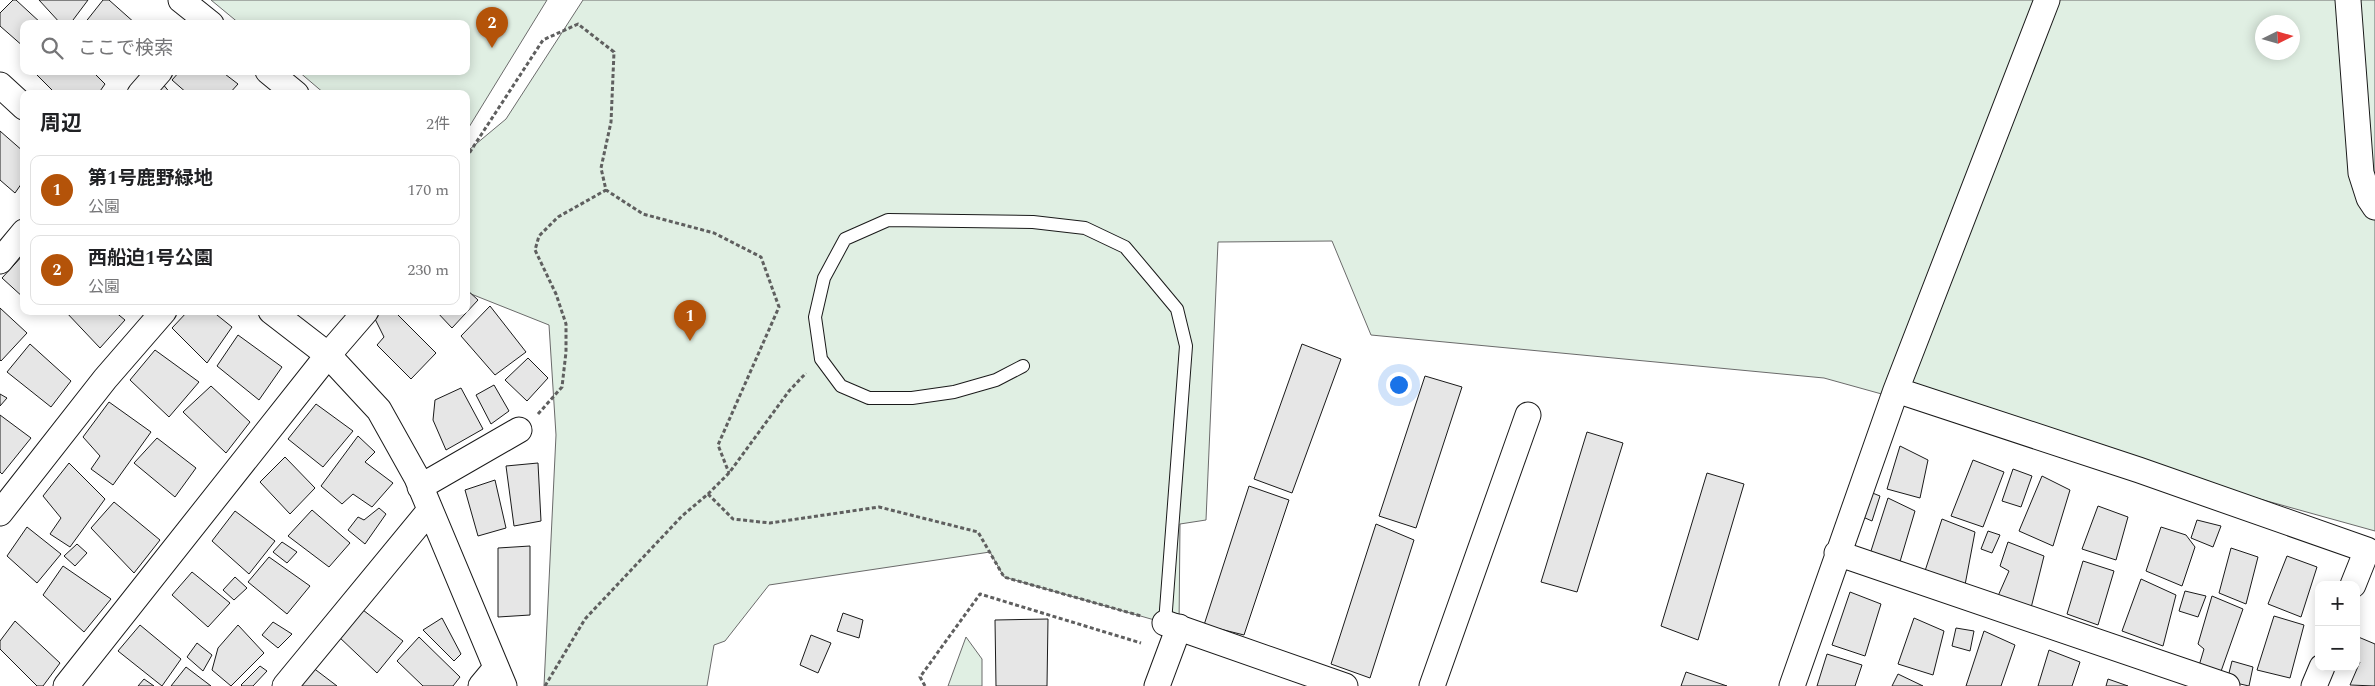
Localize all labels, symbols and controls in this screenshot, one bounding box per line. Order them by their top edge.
pin: 2 [476,7,508,48]
north arrow [2255,15,2300,60]
search box [20,20,470,75]
icon: search [38,34,66,62]
text: ここで検索 [78,34,173,63]
text: 周辺 [40,108,82,140]
text: 2件 [426,112,450,136]
text: 第1号鹿野緑地 [88,164,213,193]
text: 1 [53,178,61,202]
text: 170 m [407,178,449,202]
text: 公園 [88,195,120,219]
text: 西船迫1号公園 [88,244,213,273]
text: 2 [53,258,61,282]
text: 230 m [407,258,449,282]
text: 公園 [88,275,120,299]
pin: 1 [674,300,706,341]
your location [1386,372,1412,398]
map controls [2315,581,2360,671]
button: + [2315,581,2360,626]
button: − [2315,626,2360,671]

